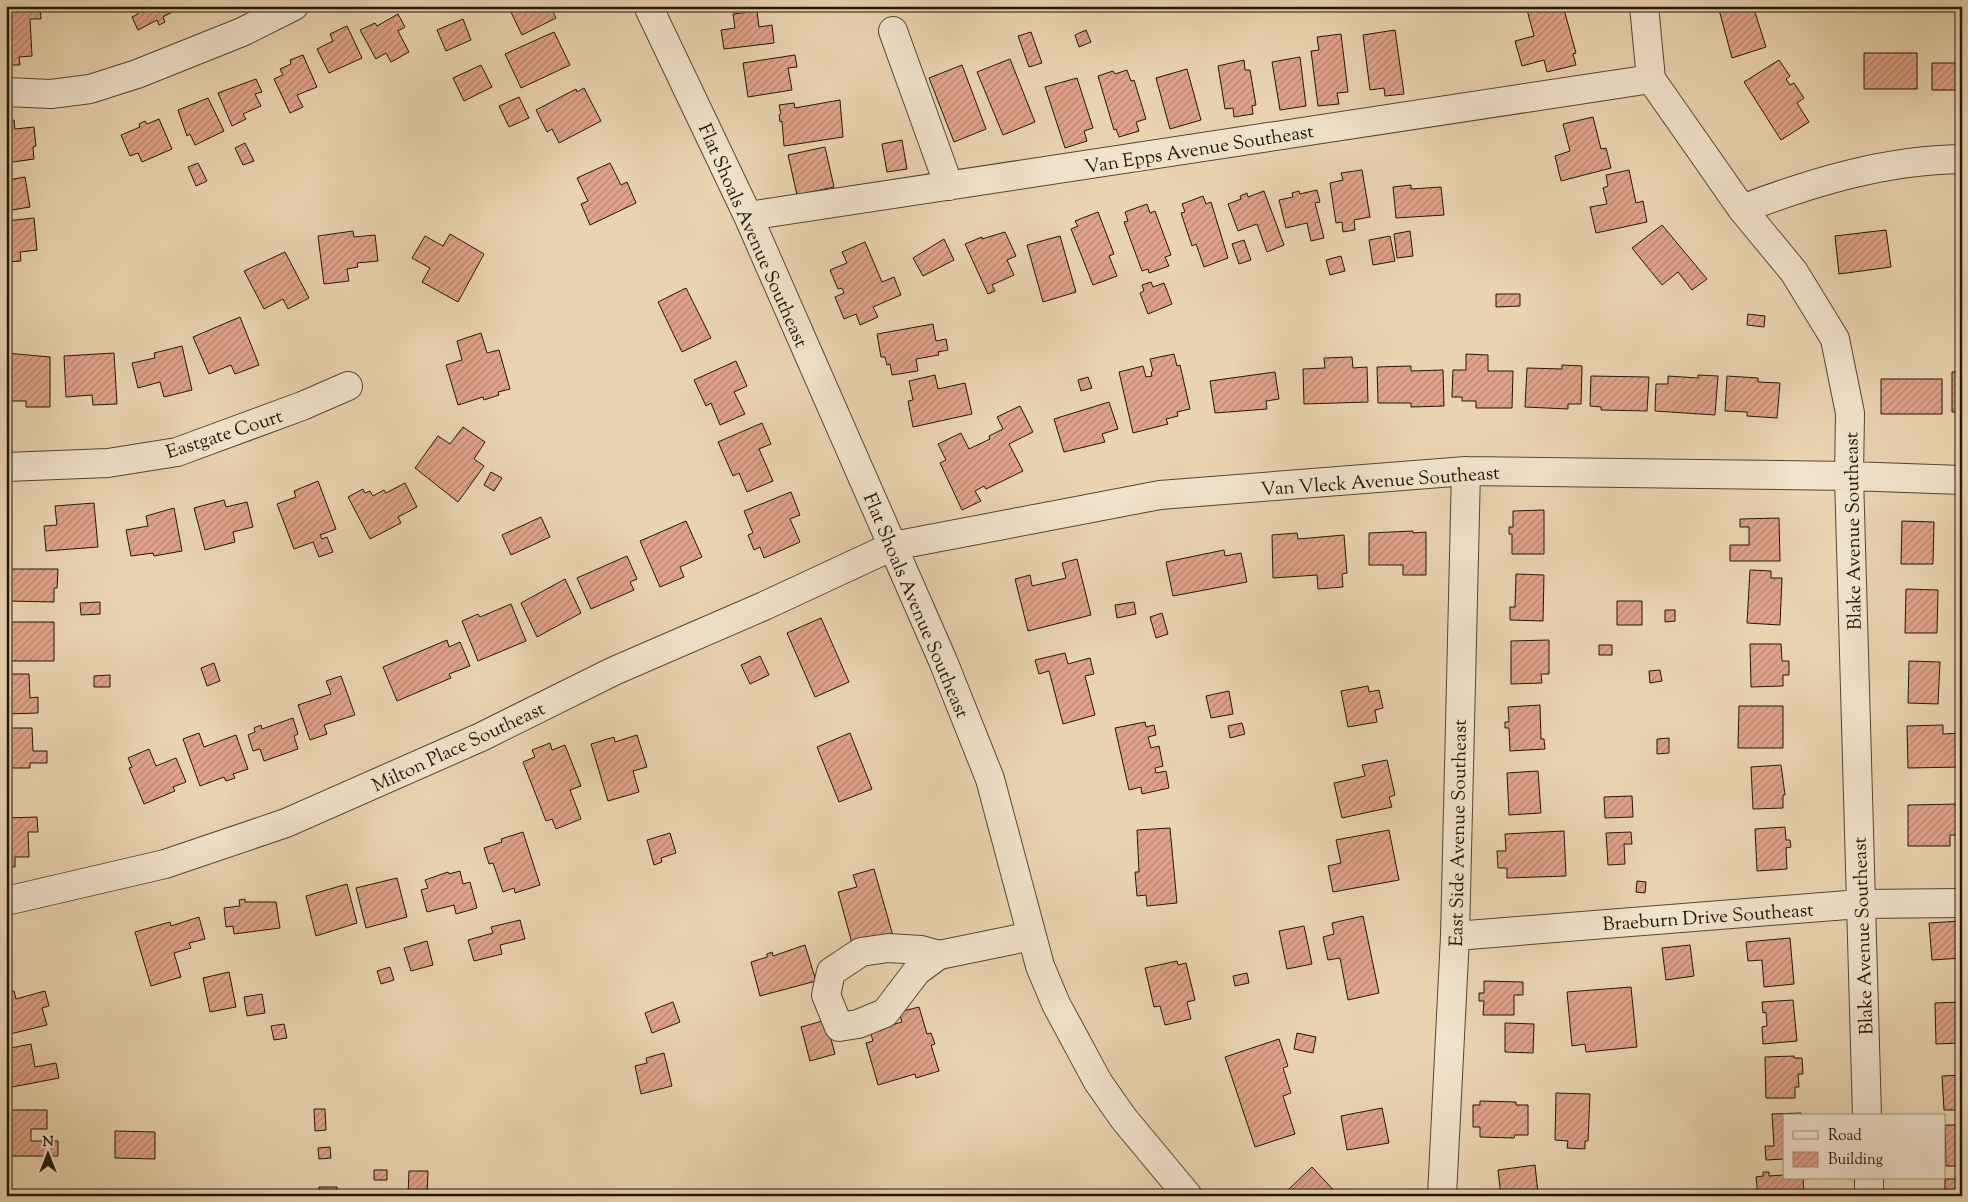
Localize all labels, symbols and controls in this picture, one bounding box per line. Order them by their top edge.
street label: Van Epps Avenue Southeast [1083,119,1316,182]
street label: Flat Shoals Avenue Southeast [690,120,814,353]
street label: Eastgate Court [163,404,287,467]
street label: Blake Avenue Southeast [1839,431,1870,630]
street label: Van Vleck Avenue Southeast [1260,461,1501,504]
street label: Flat Shoals Avenue Southeast [855,489,975,723]
street label: Milton Place Southeast [368,696,550,800]
street label: East Side Avenue Southeast [1444,719,1475,947]
street label: Blake Avenue Southeast [1848,836,1881,1035]
street label: Braeburn Drive Southeast [1602,898,1815,939]
legend [1783,1114,1946,1180]
text: Road [1828,1126,1862,1147]
north arrow [22,1130,72,1180]
text: N [42,1133,54,1153]
text: Building [1828,1150,1883,1171]

